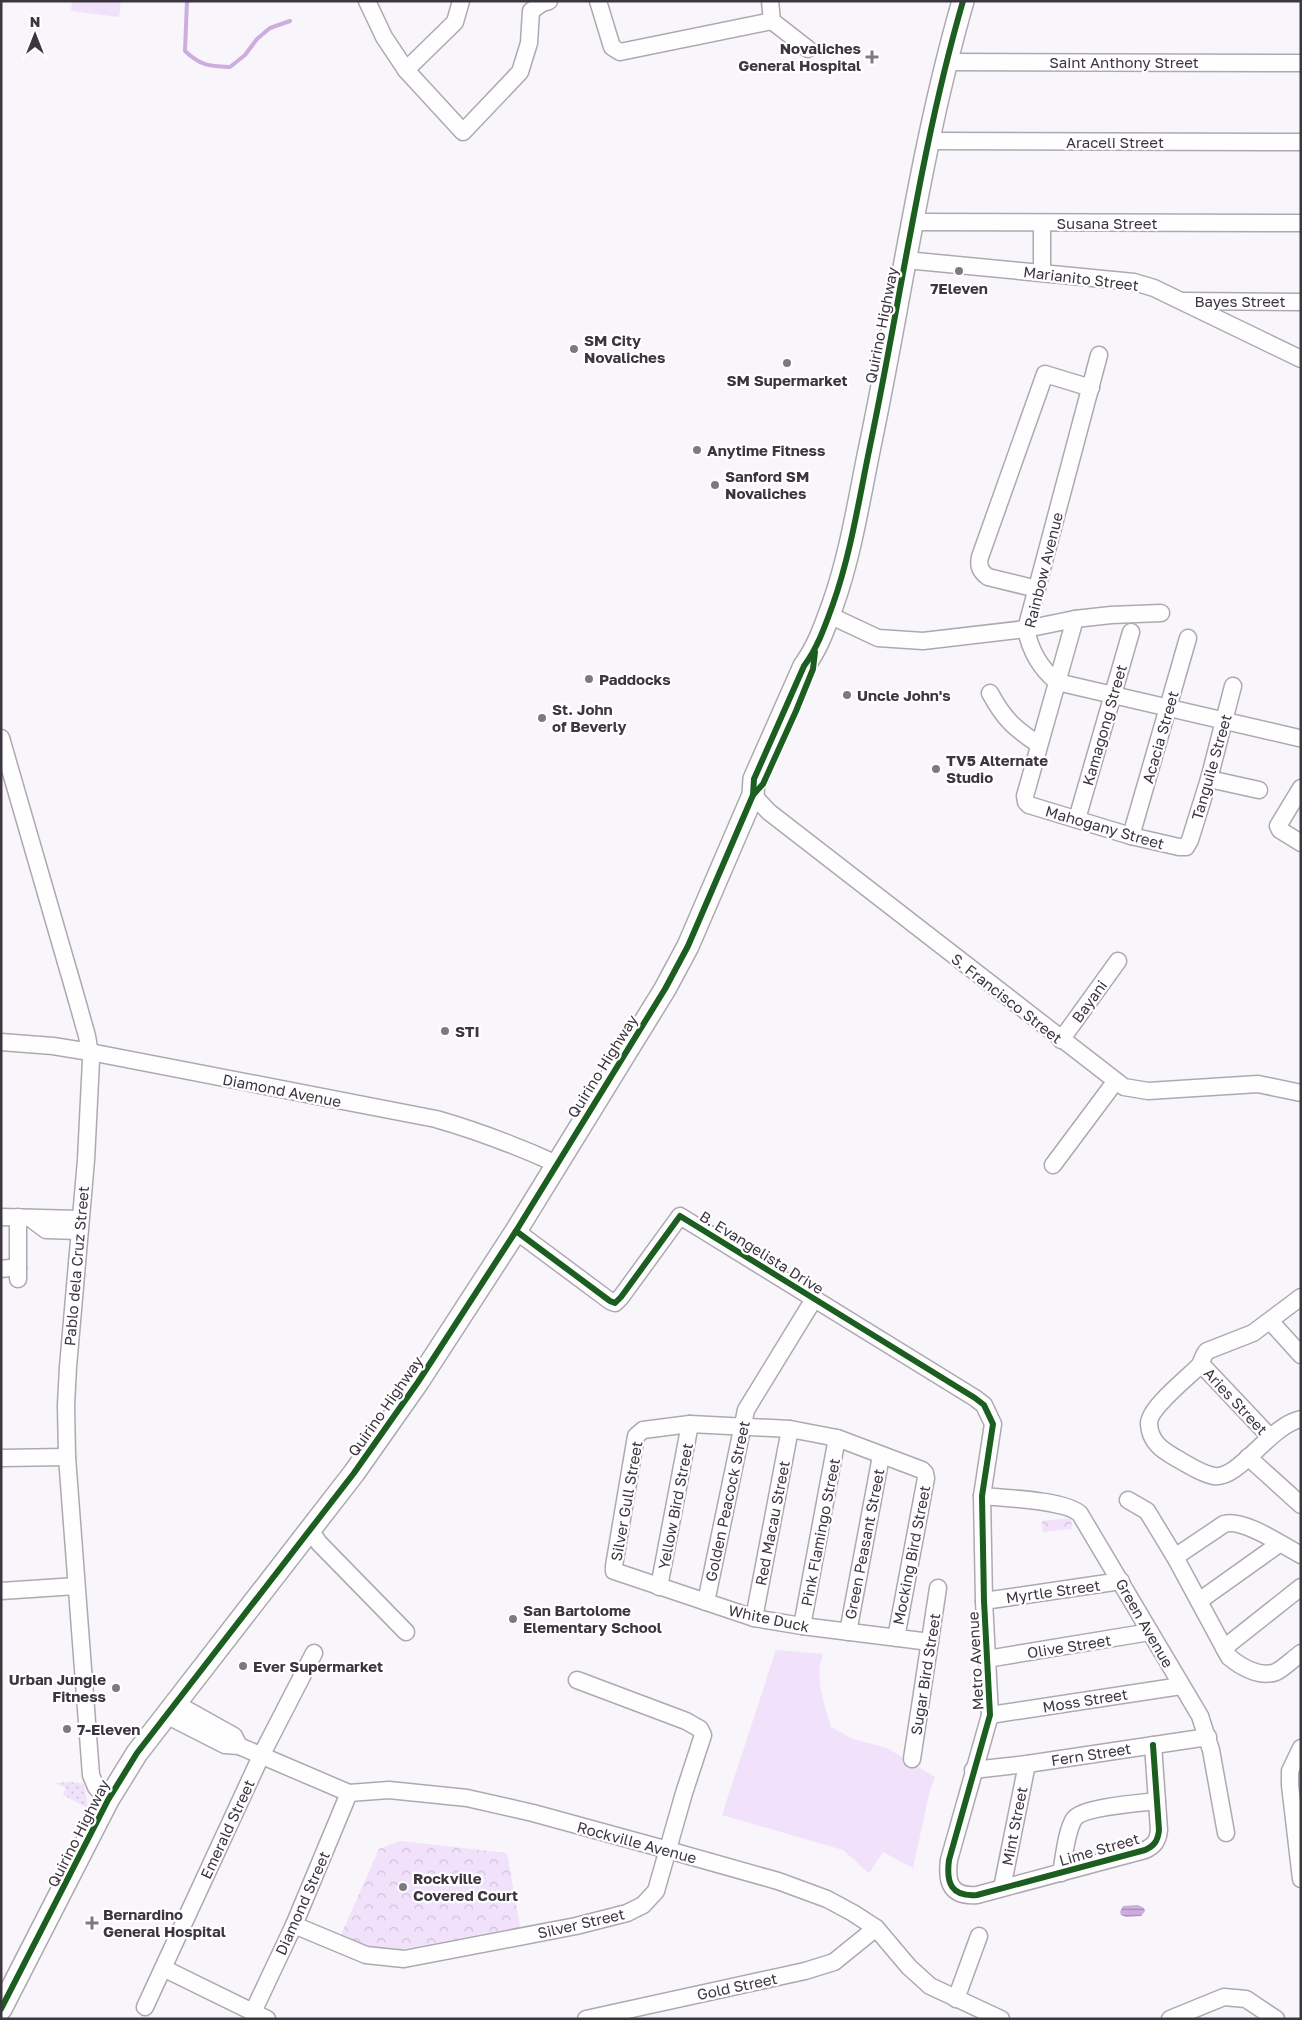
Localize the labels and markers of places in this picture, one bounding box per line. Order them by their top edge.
place label: Novaliches General Hospital [738,39,861,74]
marker: Novaliches General Hospital [865,50,879,64]
marker: 7Eleven [953,265,965,277]
place label: 7Eleven [930,279,988,297]
place label: SM City Novaliches [584,331,665,366]
marker: SM City Novaliches [568,343,580,355]
marker: SM Supermarket [781,357,793,369]
place label: SM Supermarket [727,371,847,389]
place label: Anytime Fitness [707,441,825,459]
marker: Anytime Fitness [691,444,703,456]
place label: Sanford SM Novaliches [725,467,809,502]
marker: Sanford SM Novaliches [709,479,721,491]
place label: Paddocks [599,670,671,688]
marker: Paddocks [583,673,595,685]
place label: Uncle John's [857,686,951,704]
marker: Uncle John's [841,689,853,701]
place label: St. John of Beverly [552,700,626,735]
marker: St. John of Beverly [536,712,548,724]
place label: TV5 Alternate Studio [946,751,1048,786]
marker: TV5 Alternate Studio [930,763,942,775]
place label: STI [455,1022,480,1040]
marker: STI [439,1025,451,1037]
place label: San Bartolome Elementary School [523,1601,662,1636]
marker: San Bartolome Elementary School [507,1613,519,1625]
place label: Ever Supermarket [253,1657,383,1675]
marker: Ever Supermarket [237,1660,249,1672]
place label: Urban Jungle Fitness [9,1670,106,1705]
marker: Urban Jungle Fitness [110,1682,122,1694]
place label: 7-Eleven [77,1720,140,1738]
marker: 7-Eleven [61,1723,73,1735]
place label: Rockville Covered Court [413,1869,518,1904]
marker: Rockville Covered Court [397,1881,409,1893]
place label: Bernardino General Hospital [103,1905,226,1940]
marker: Bernardino General Hospital [85,1916,99,1930]

